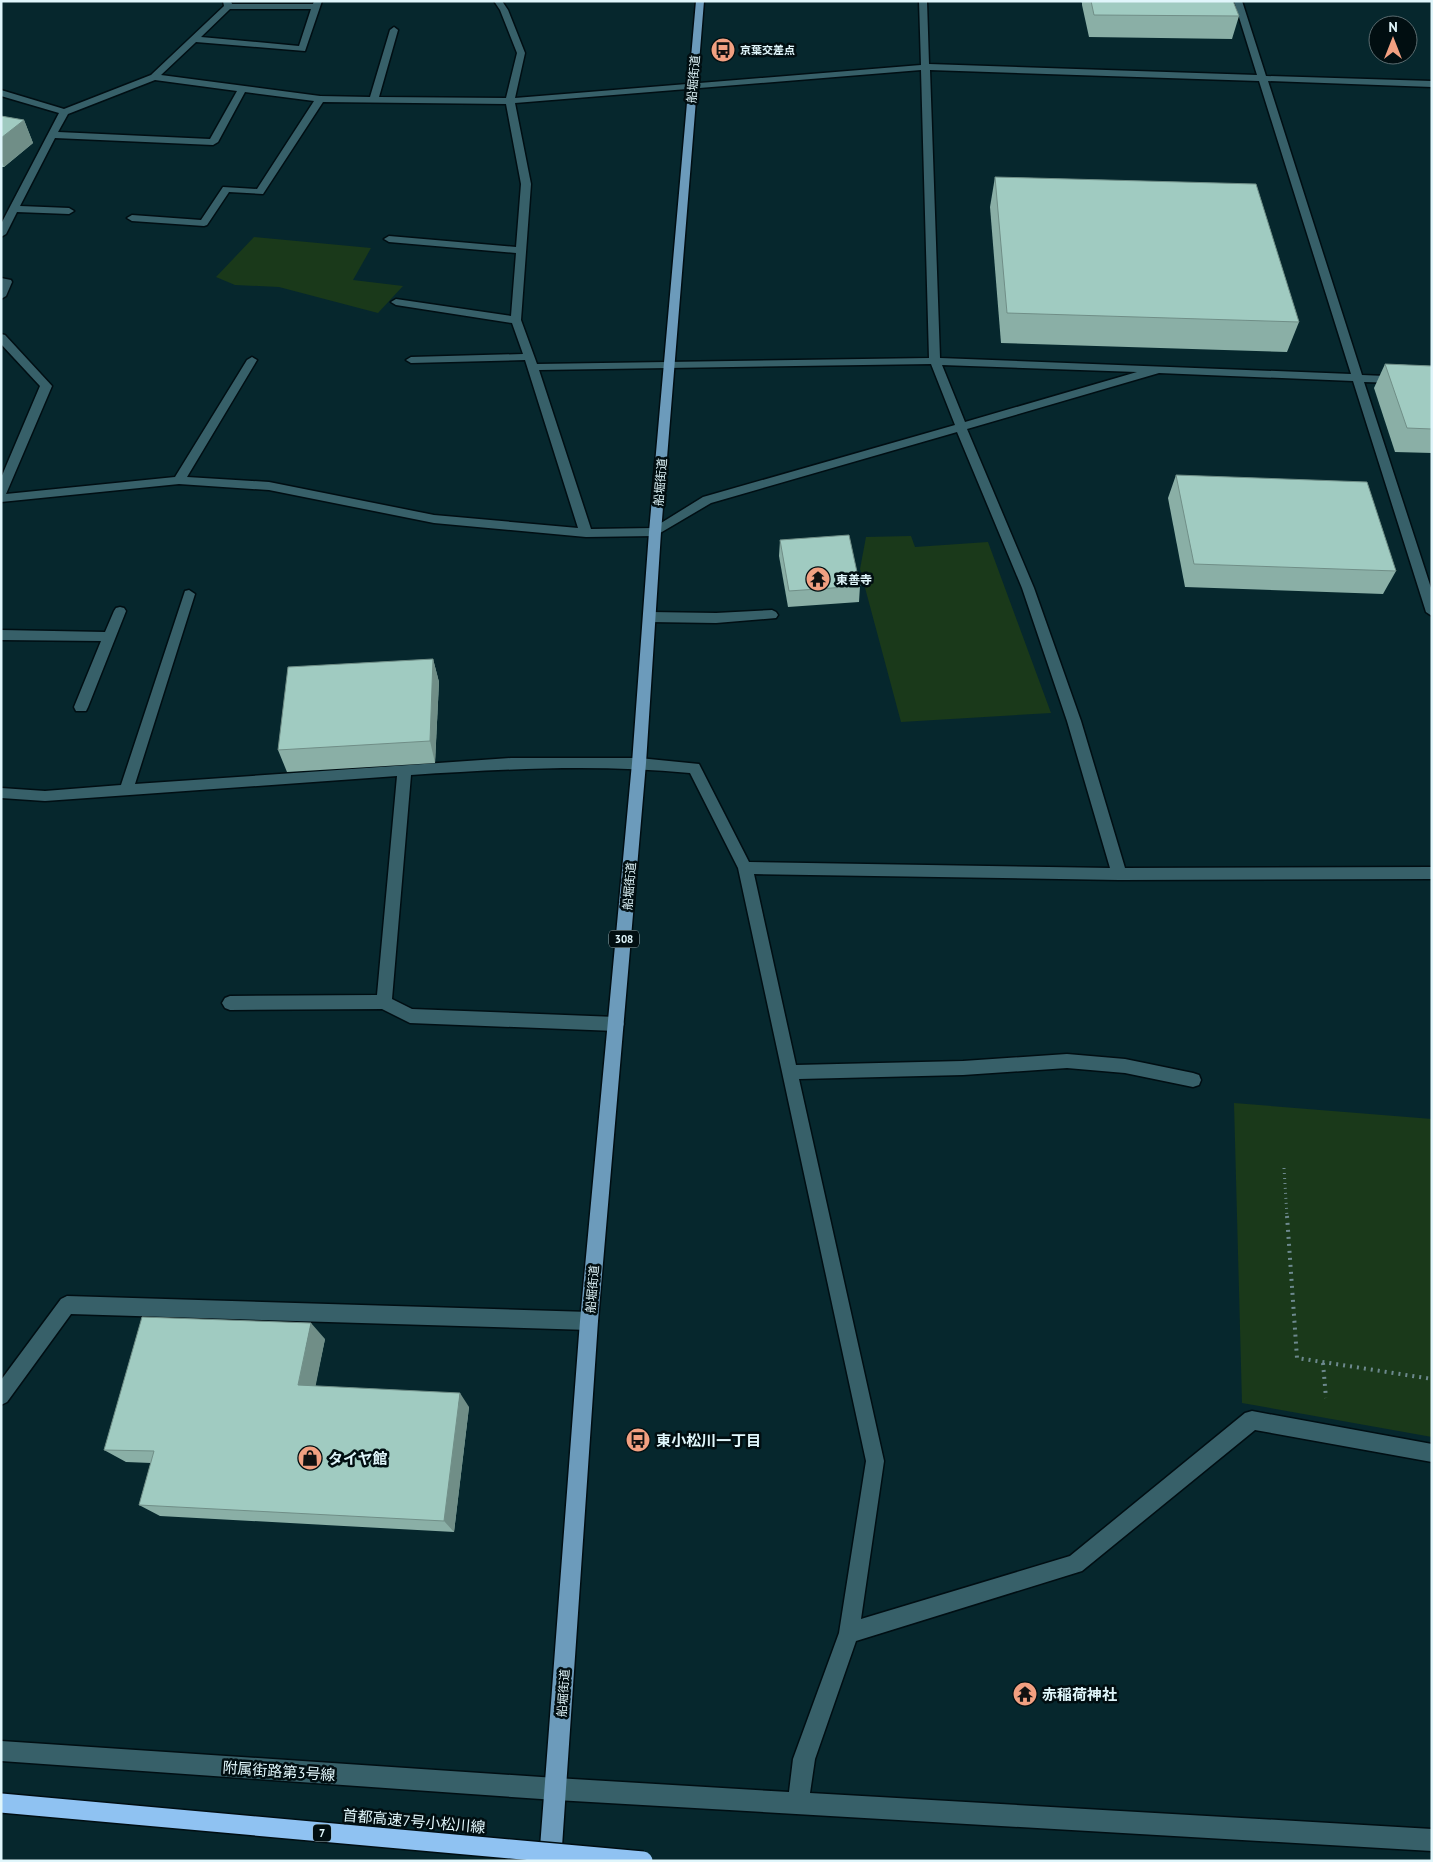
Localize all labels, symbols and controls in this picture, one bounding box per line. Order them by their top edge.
north arrow [1368,15,1418,65]
text: N [1388,18,1398,36]
bus stop icon: 京葉交差点 [710,37,736,63]
place label: 京葉交差点 [740,43,795,57]
street label: 船堀街道 [683,54,703,104]
street label: 船堀街道 [650,457,670,507]
temple icon: 東善寺 [805,566,831,592]
place label: 東善寺 [836,572,872,587]
street label: 船堀街道 [619,861,639,911]
road number: 308 [609,931,639,948]
street label: 船堀街道 [582,1264,602,1314]
bus stop icon: 東小松川一丁目 [625,1427,651,1453]
place label: 東小松川一丁目 [656,1431,761,1450]
shop icon: タイヤ館 [297,1445,323,1471]
place label: タイヤ館 [328,1449,388,1468]
street label: 船堀街道 [554,1669,572,1717]
temple icon: 赤稲荷神社 [1012,1681,1038,1707]
place label: 赤稲荷神社 [1042,1685,1117,1704]
street label: 附属街路第3号線 [222,1758,336,1784]
street label: 首都高速7号小松川線 [342,1805,486,1837]
road number: 7 [313,1825,331,1842]

